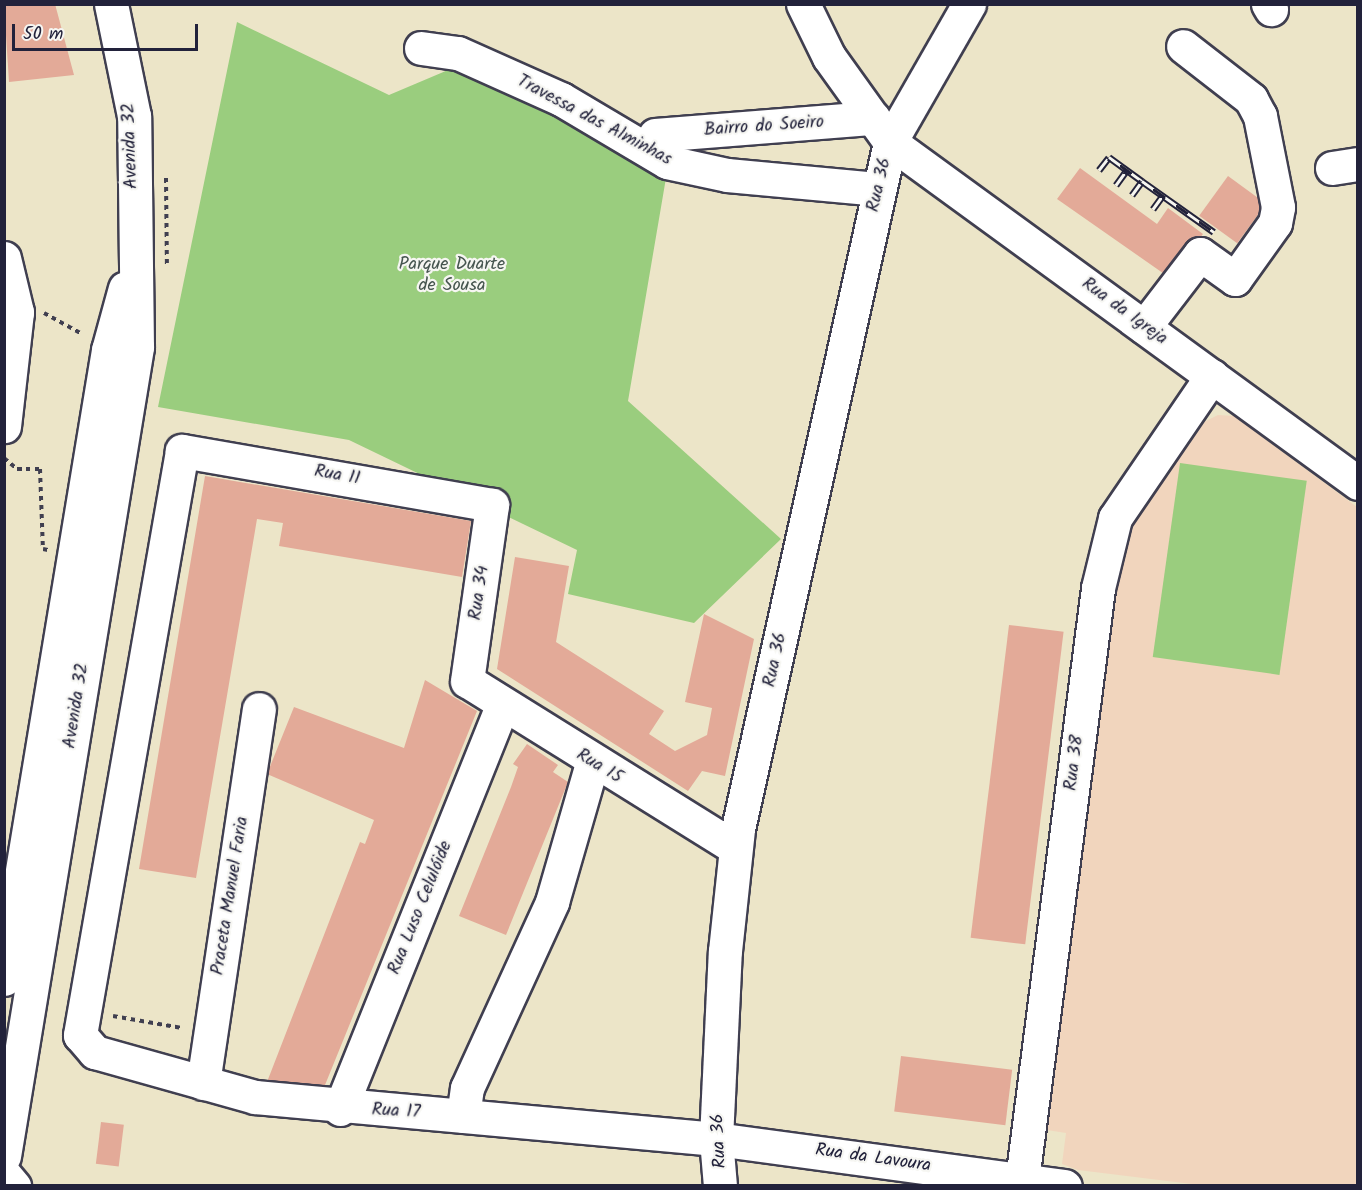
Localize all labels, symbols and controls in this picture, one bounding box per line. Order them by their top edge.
scale bar [15,12,201,50]
text: 50 m [23,20,63,49]
street label: Travessa das Alminhas [513,71,675,171]
street label: Avenida 32 [119,103,143,189]
street label: Bairro do Soeiro [703,112,825,142]
street label: Rua 36 [863,156,897,214]
park label: Parque Duarte de Sousa [399,255,505,298]
street label: Rua da Igreja [1077,274,1171,350]
street label: Rua 11 [312,461,362,491]
street label: Rua 34 [465,564,495,622]
street label: Rua 36 [760,631,792,689]
street label: Avenida 32 [60,662,94,750]
street label: Rua 38 [1061,734,1089,792]
street label: Rua 15 [572,745,626,789]
street label: Praceta Manuel Faria [208,815,254,977]
street label: Rua Luso Celulóide [384,838,458,978]
street label: Rua 17 [371,1100,421,1124]
street label: Rua 36 [708,1113,732,1169]
street label: Rua da Lavoura [814,1140,932,1178]

